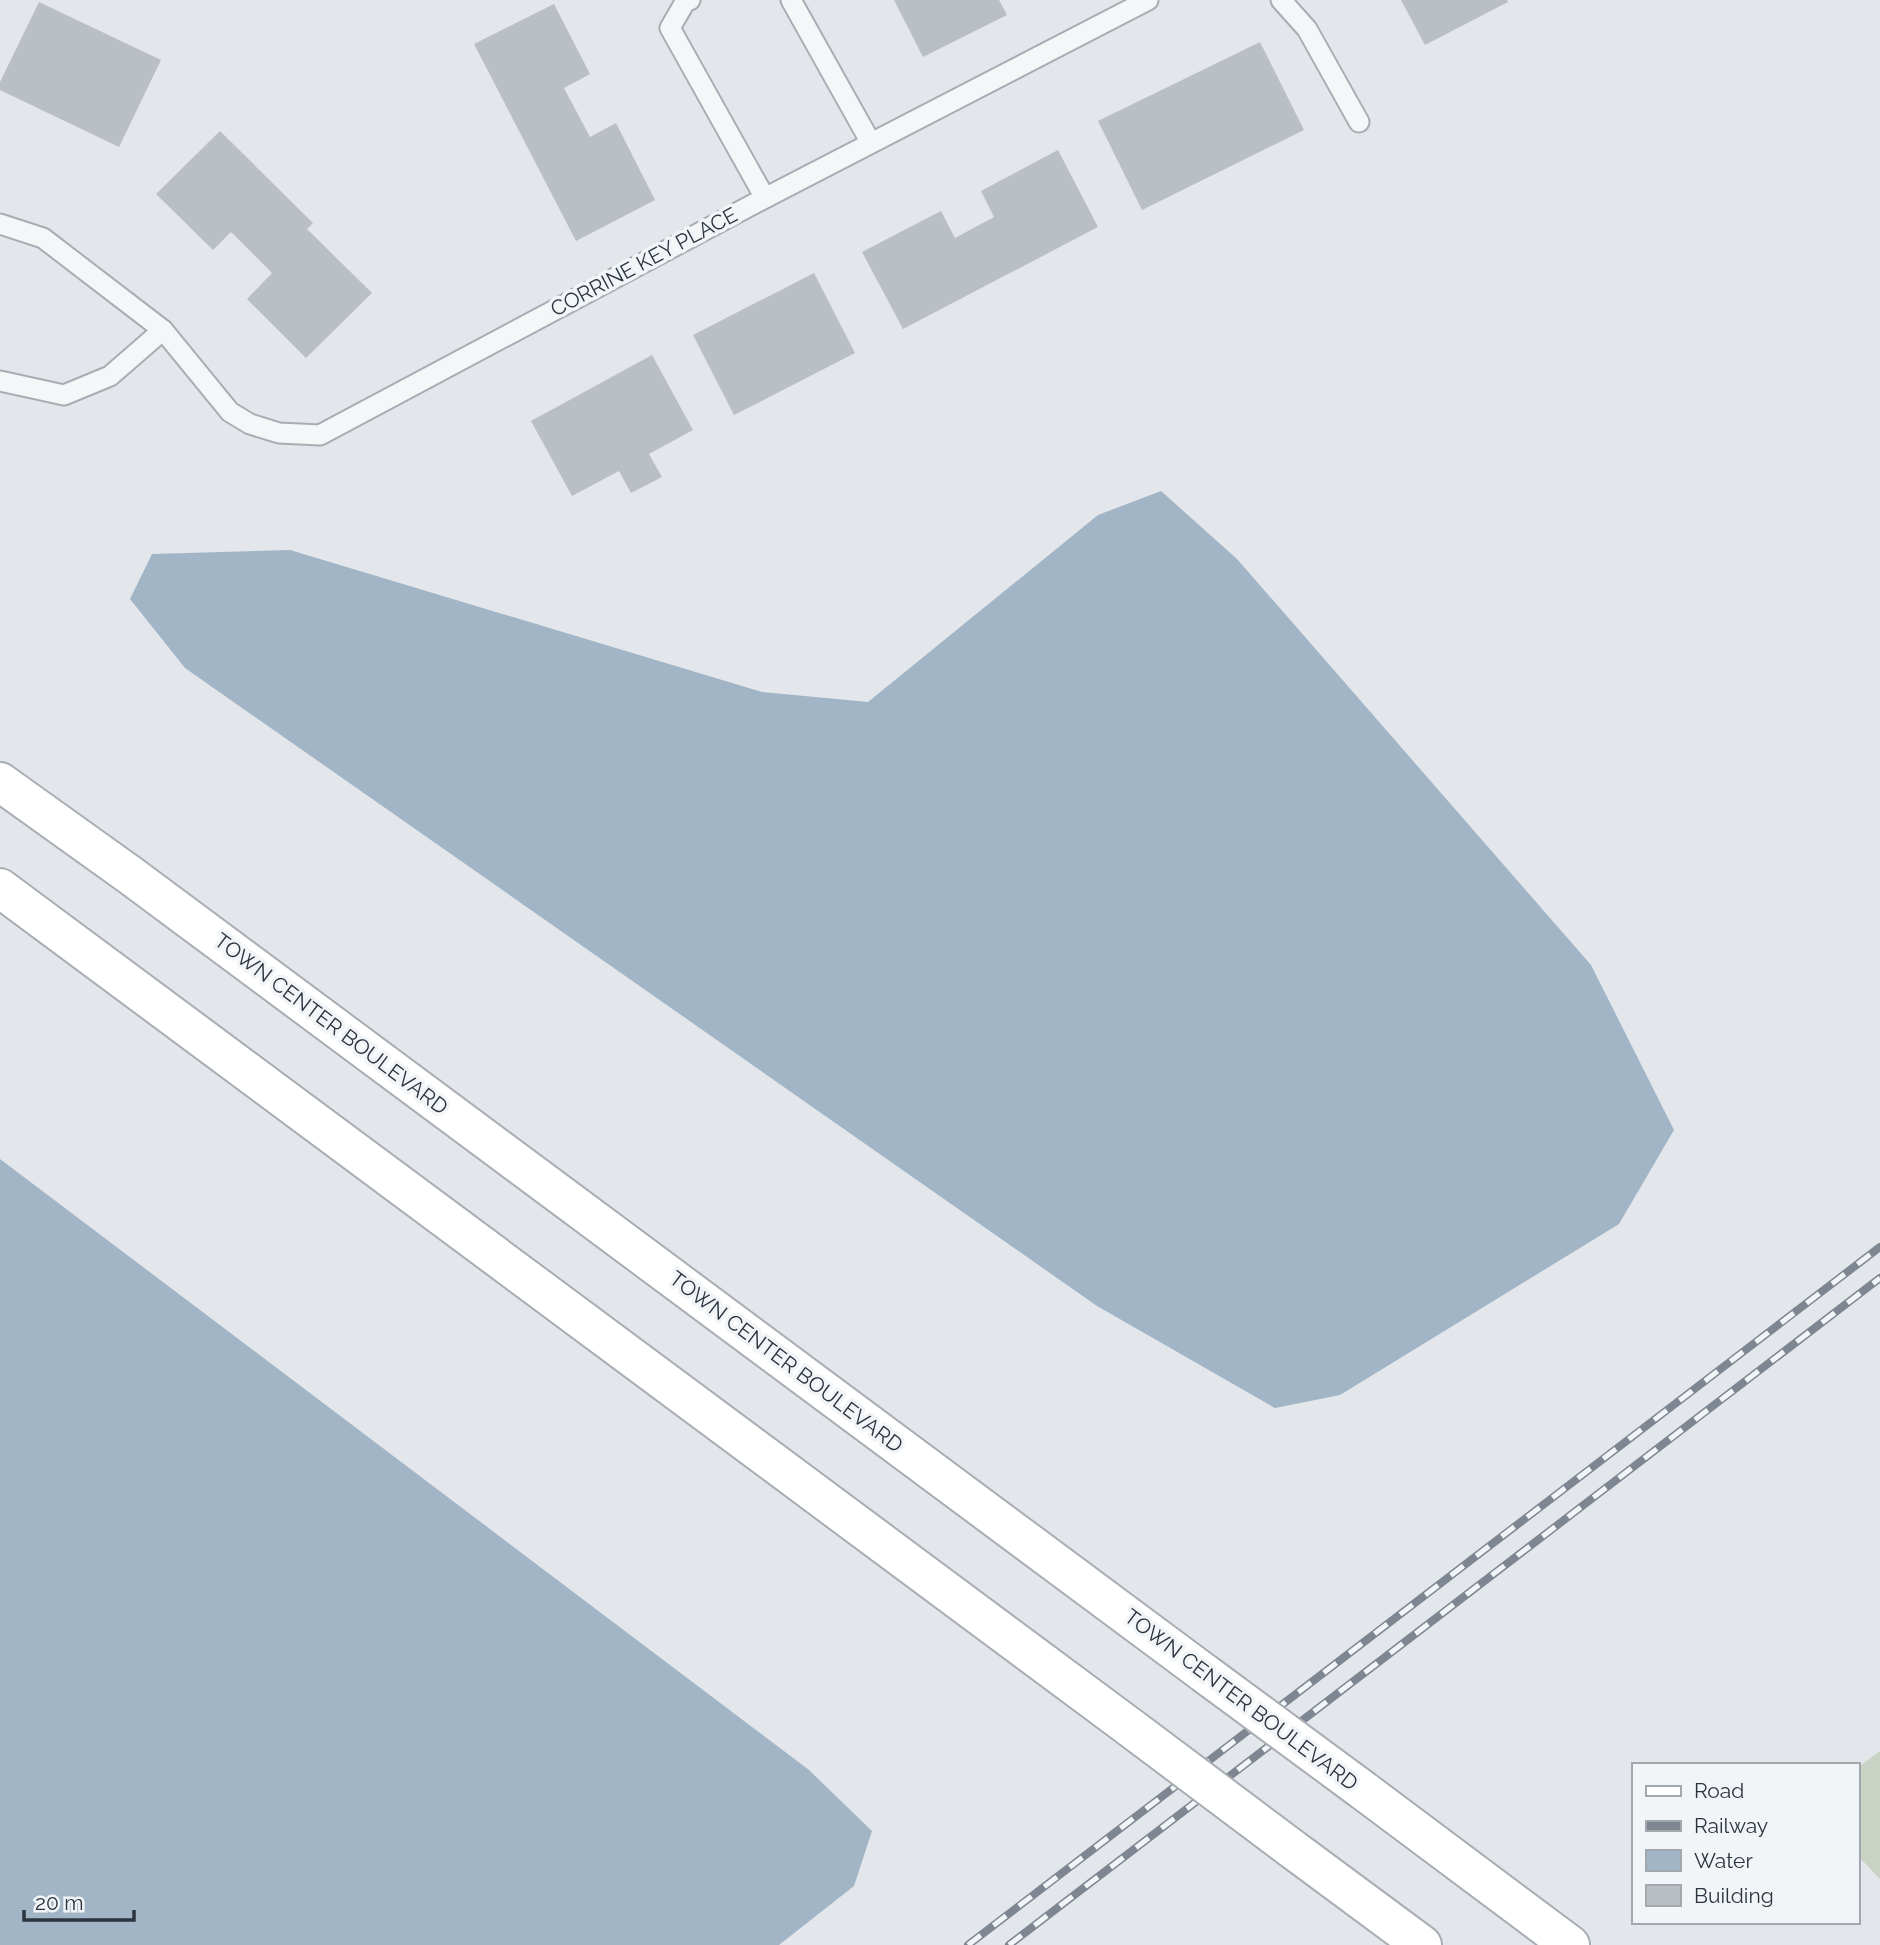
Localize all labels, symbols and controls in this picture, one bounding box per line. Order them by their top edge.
street label: CORRINE KEY PLACE [546,202,741,321]
street label: TOWN CENTER BOULEVARD [210,928,453,1120]
street label: TOWN CENTER BOULEVARD [665,1266,908,1458]
street label: TOWN CENTER BOULEVARD [1120,1604,1363,1796]
legend [1632,1763,1859,1924]
text: Road [1694,1778,1744,1803]
text: Railway [1694,1813,1768,1838]
text: Water [1694,1848,1753,1873]
scale bar [24,1878,135,1922]
text: Building [1694,1883,1774,1908]
text: 20 m [35,1890,83,1915]

